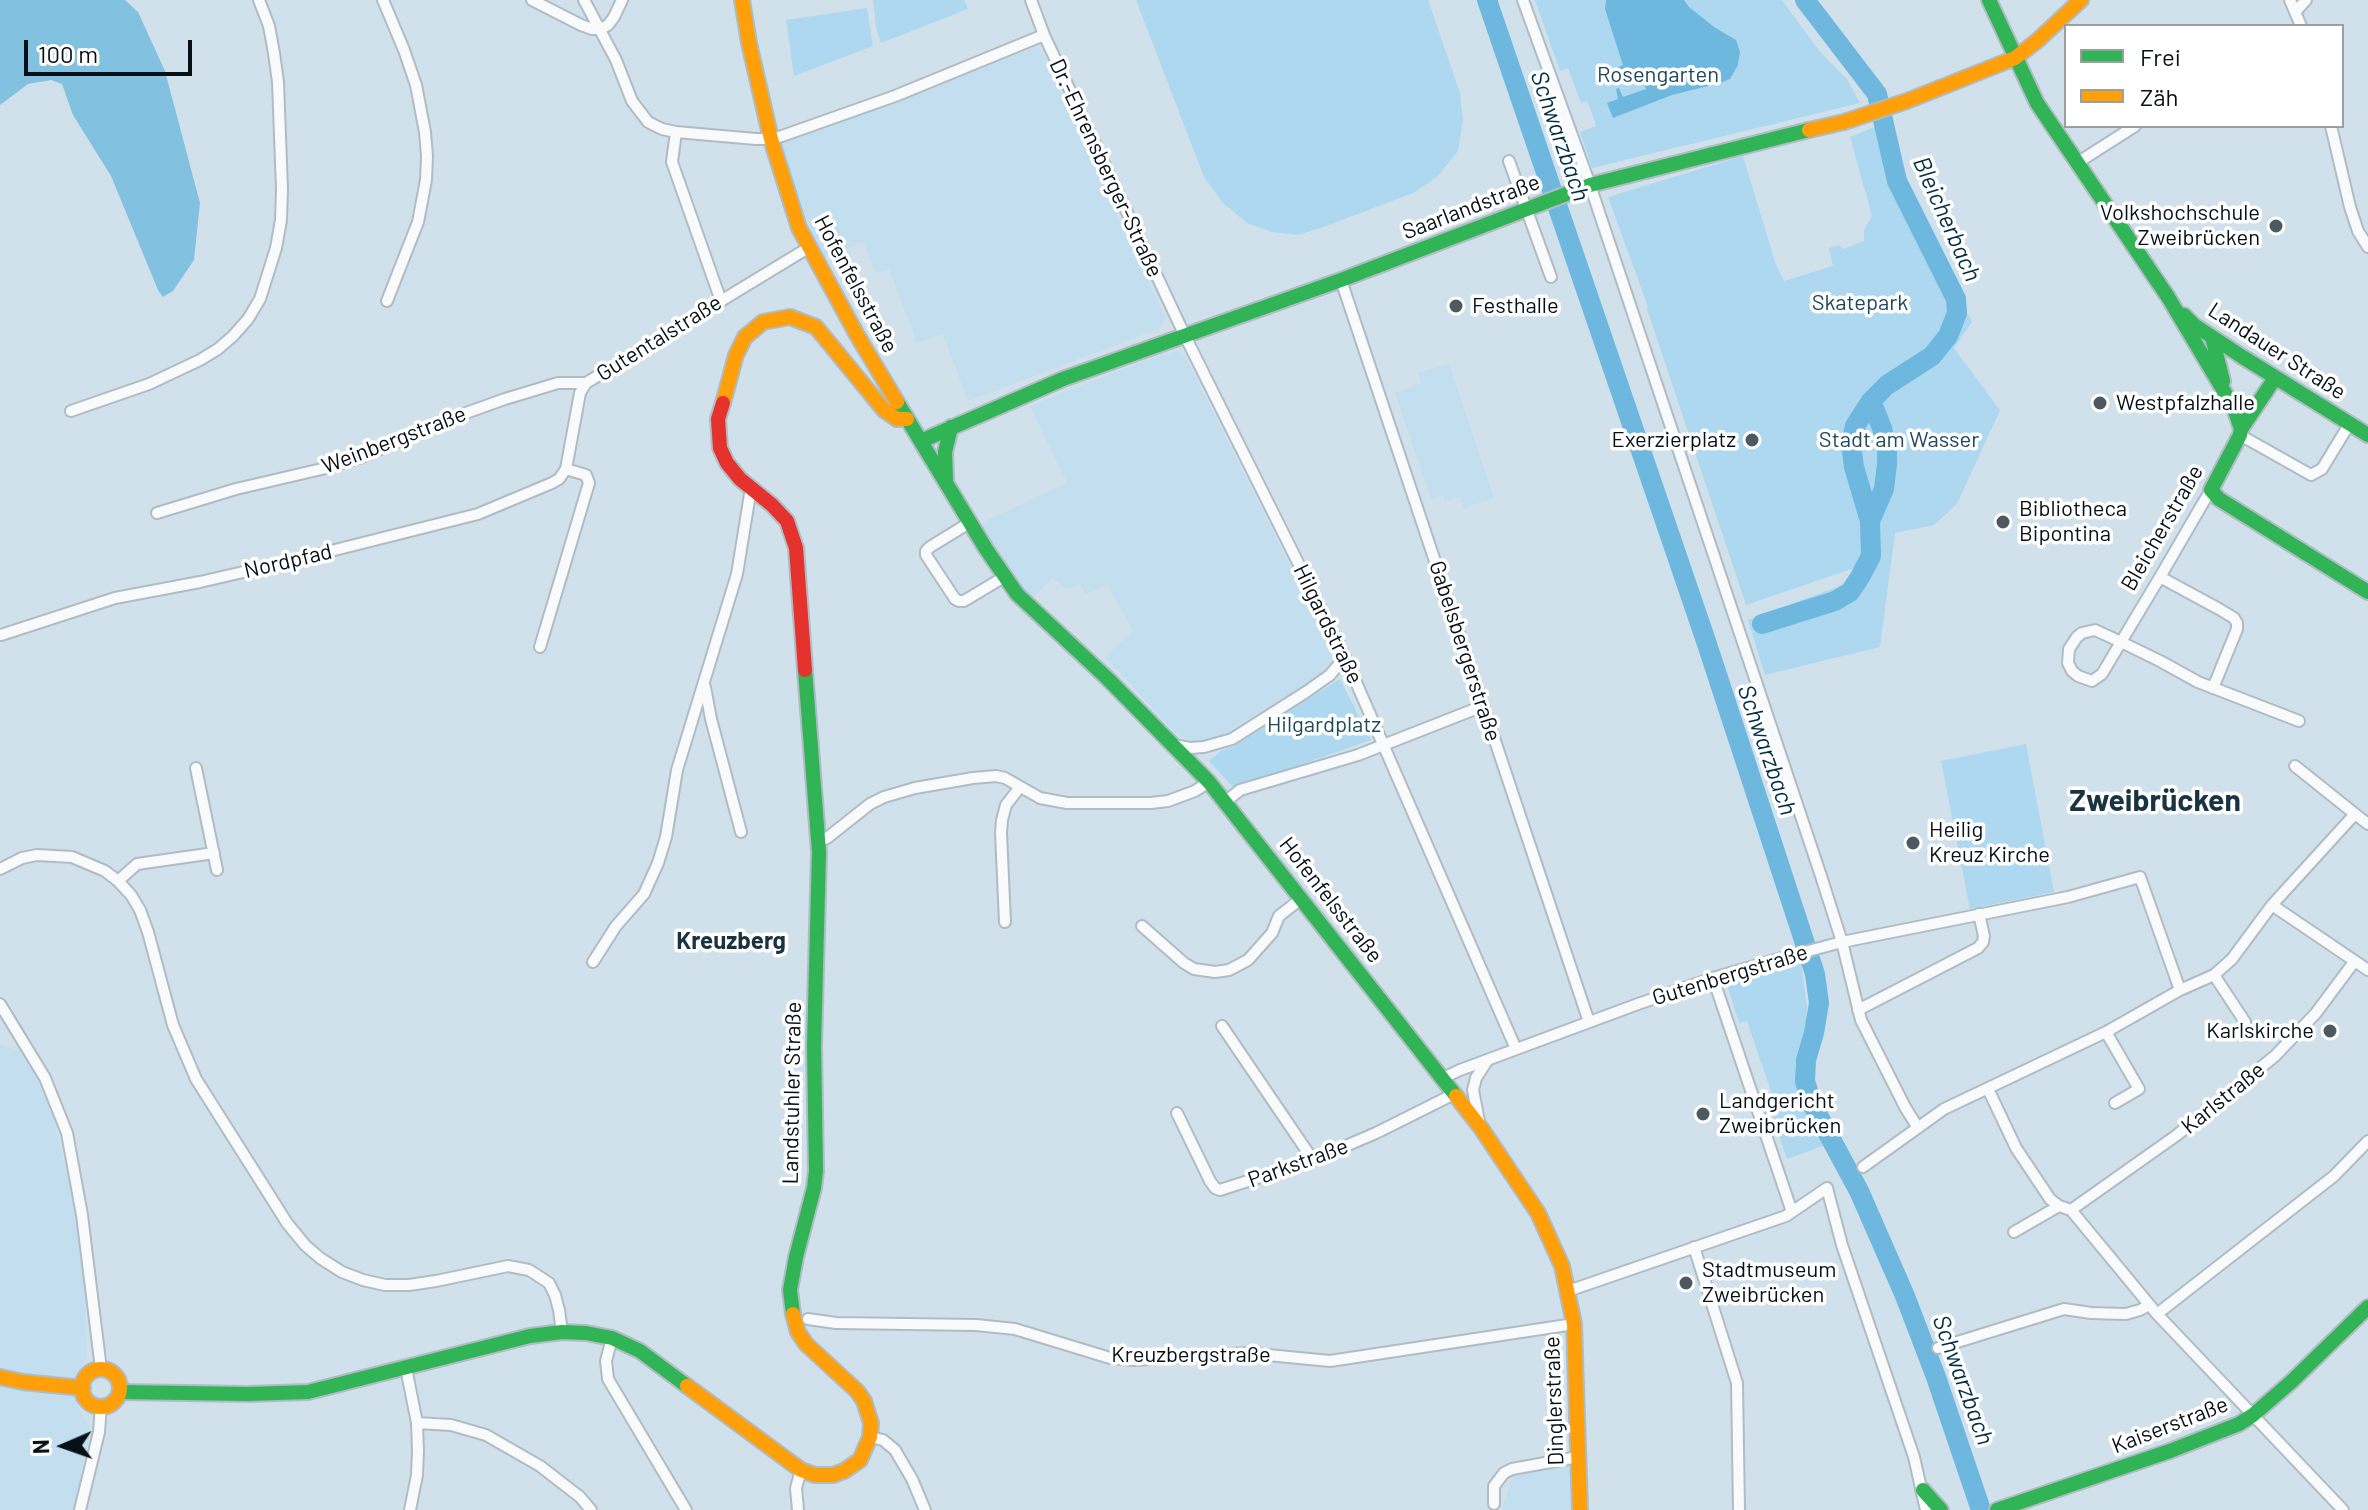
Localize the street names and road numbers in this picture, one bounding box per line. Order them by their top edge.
street label: Dr.-Ehrensberger-Straße [1044,55,1168,281]
street label: Saarlandstraße [1399,169,1543,245]
street label: Hofenfelsstraße [809,211,903,357]
street label: Gutentalstraße [592,289,726,387]
street label: Landauer Straße [2203,297,2351,405]
street label: Weinbergstraße [318,400,470,480]
street label: Bleicherstraße [2115,460,2209,596]
street label: Nordpfad [241,538,335,584]
street label: Gabelsbergerstraße [1423,557,1507,745]
street label: Hilgardstraße [1288,560,1368,688]
street label: Hofenfelsstraße [1274,832,1388,968]
street label: Gutenbergstraße [1649,939,1811,1011]
street label: Landstuhler Straße [777,1001,807,1185]
street label: Karlstraße [2176,1056,2270,1140]
street label: Parkstraße [1244,1133,1352,1193]
street label: Dinglerstraße [1539,1336,1569,1466]
street label: Kreuzbergstraße [1111,1342,1271,1368]
street label: Kaiserstraße [2108,1391,2232,1459]

